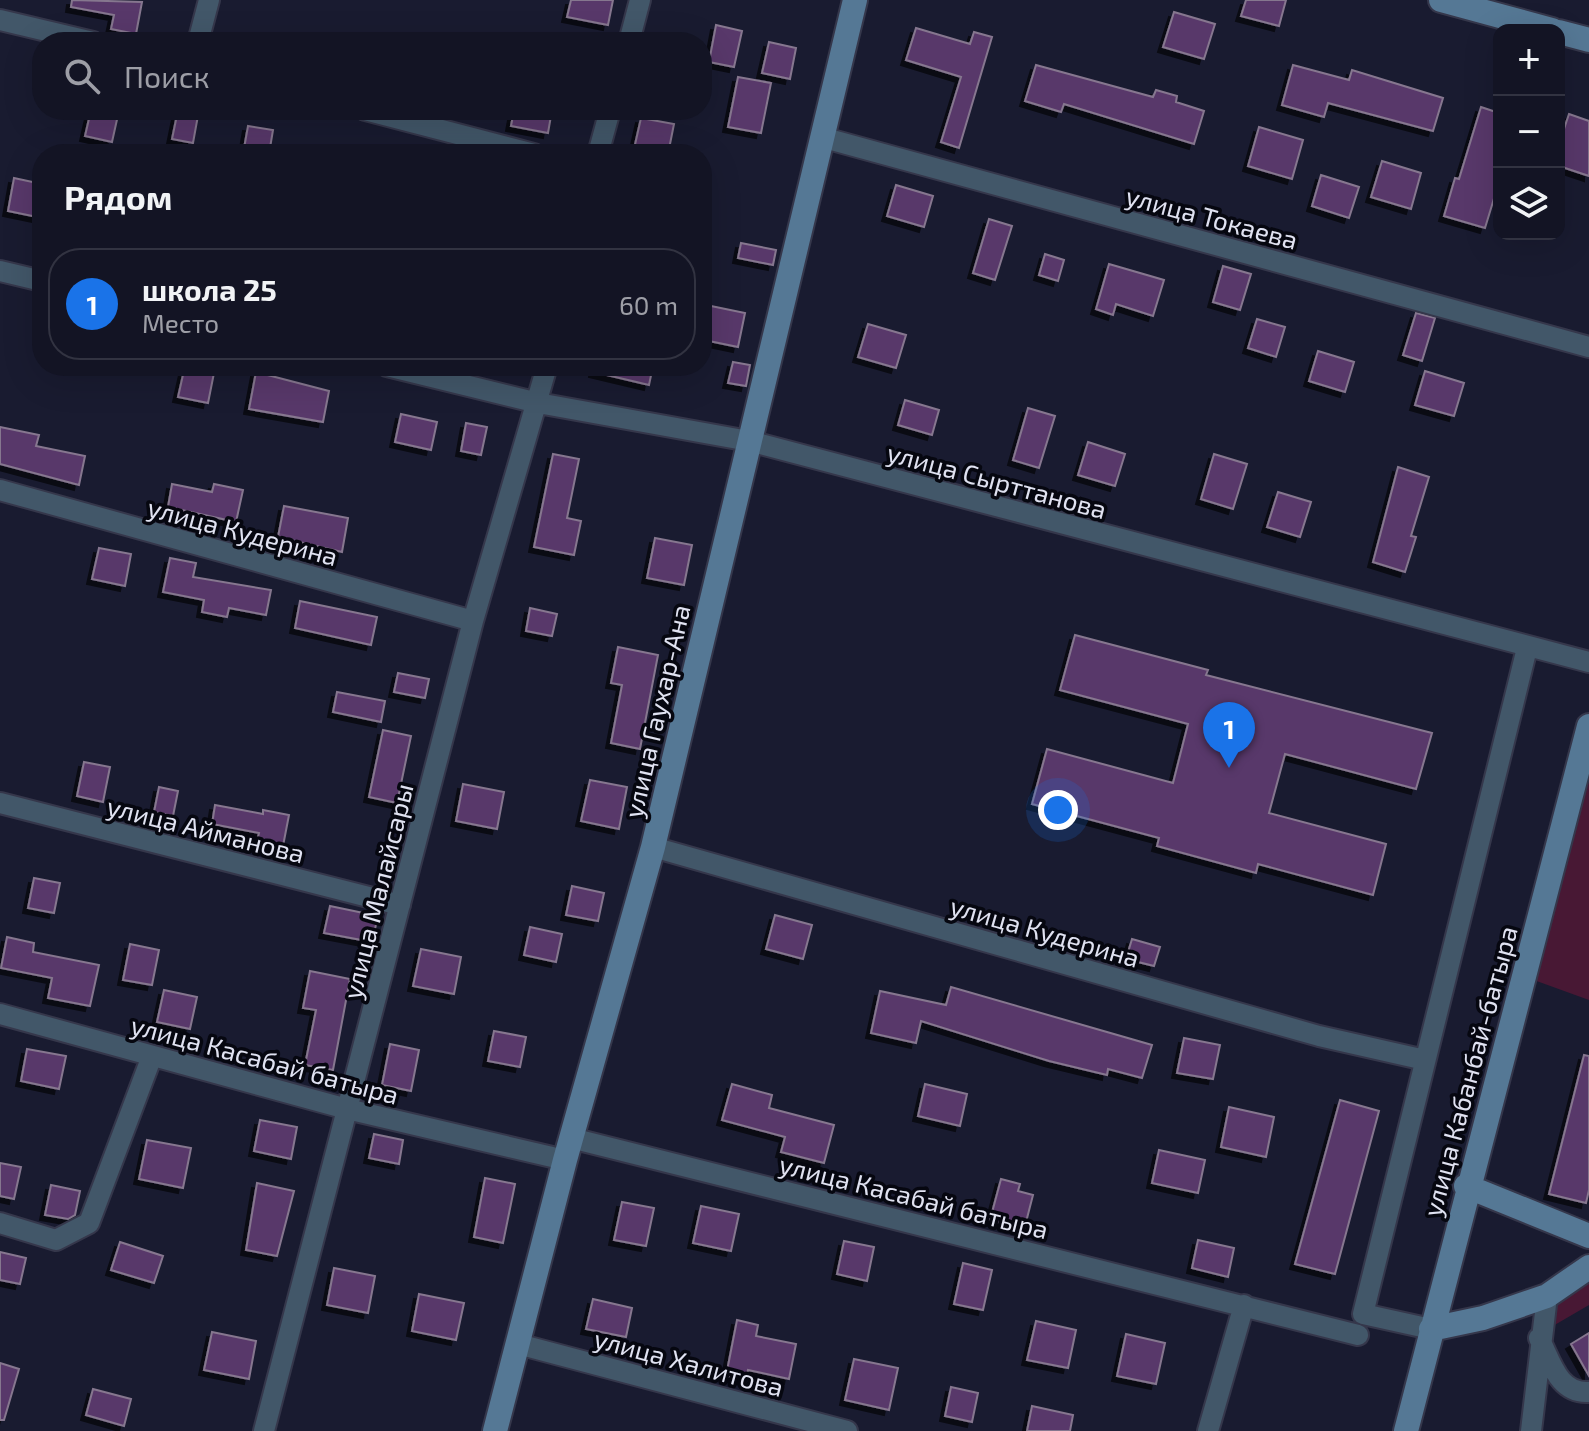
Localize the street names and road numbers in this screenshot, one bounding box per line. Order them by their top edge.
street label: улица Токаева [1122,179,1301,256]
street label: улица Сырттанова [884,436,1110,525]
street label: улица Кудерина [144,491,341,572]
street label: улица Гаухар-Ана [616,601,697,821]
street label: улица Малайсары [335,780,420,1002]
street label: улица Айманова [104,789,308,869]
street label: улица Кудерина [946,889,1143,974]
street label: улица Кабанбай-батыра [1415,922,1524,1220]
street label: улица Касабай батыра [127,1008,402,1111]
street label: улица Касабай батыра [776,1148,1052,1245]
street label: улица Халитова [591,1322,787,1403]

